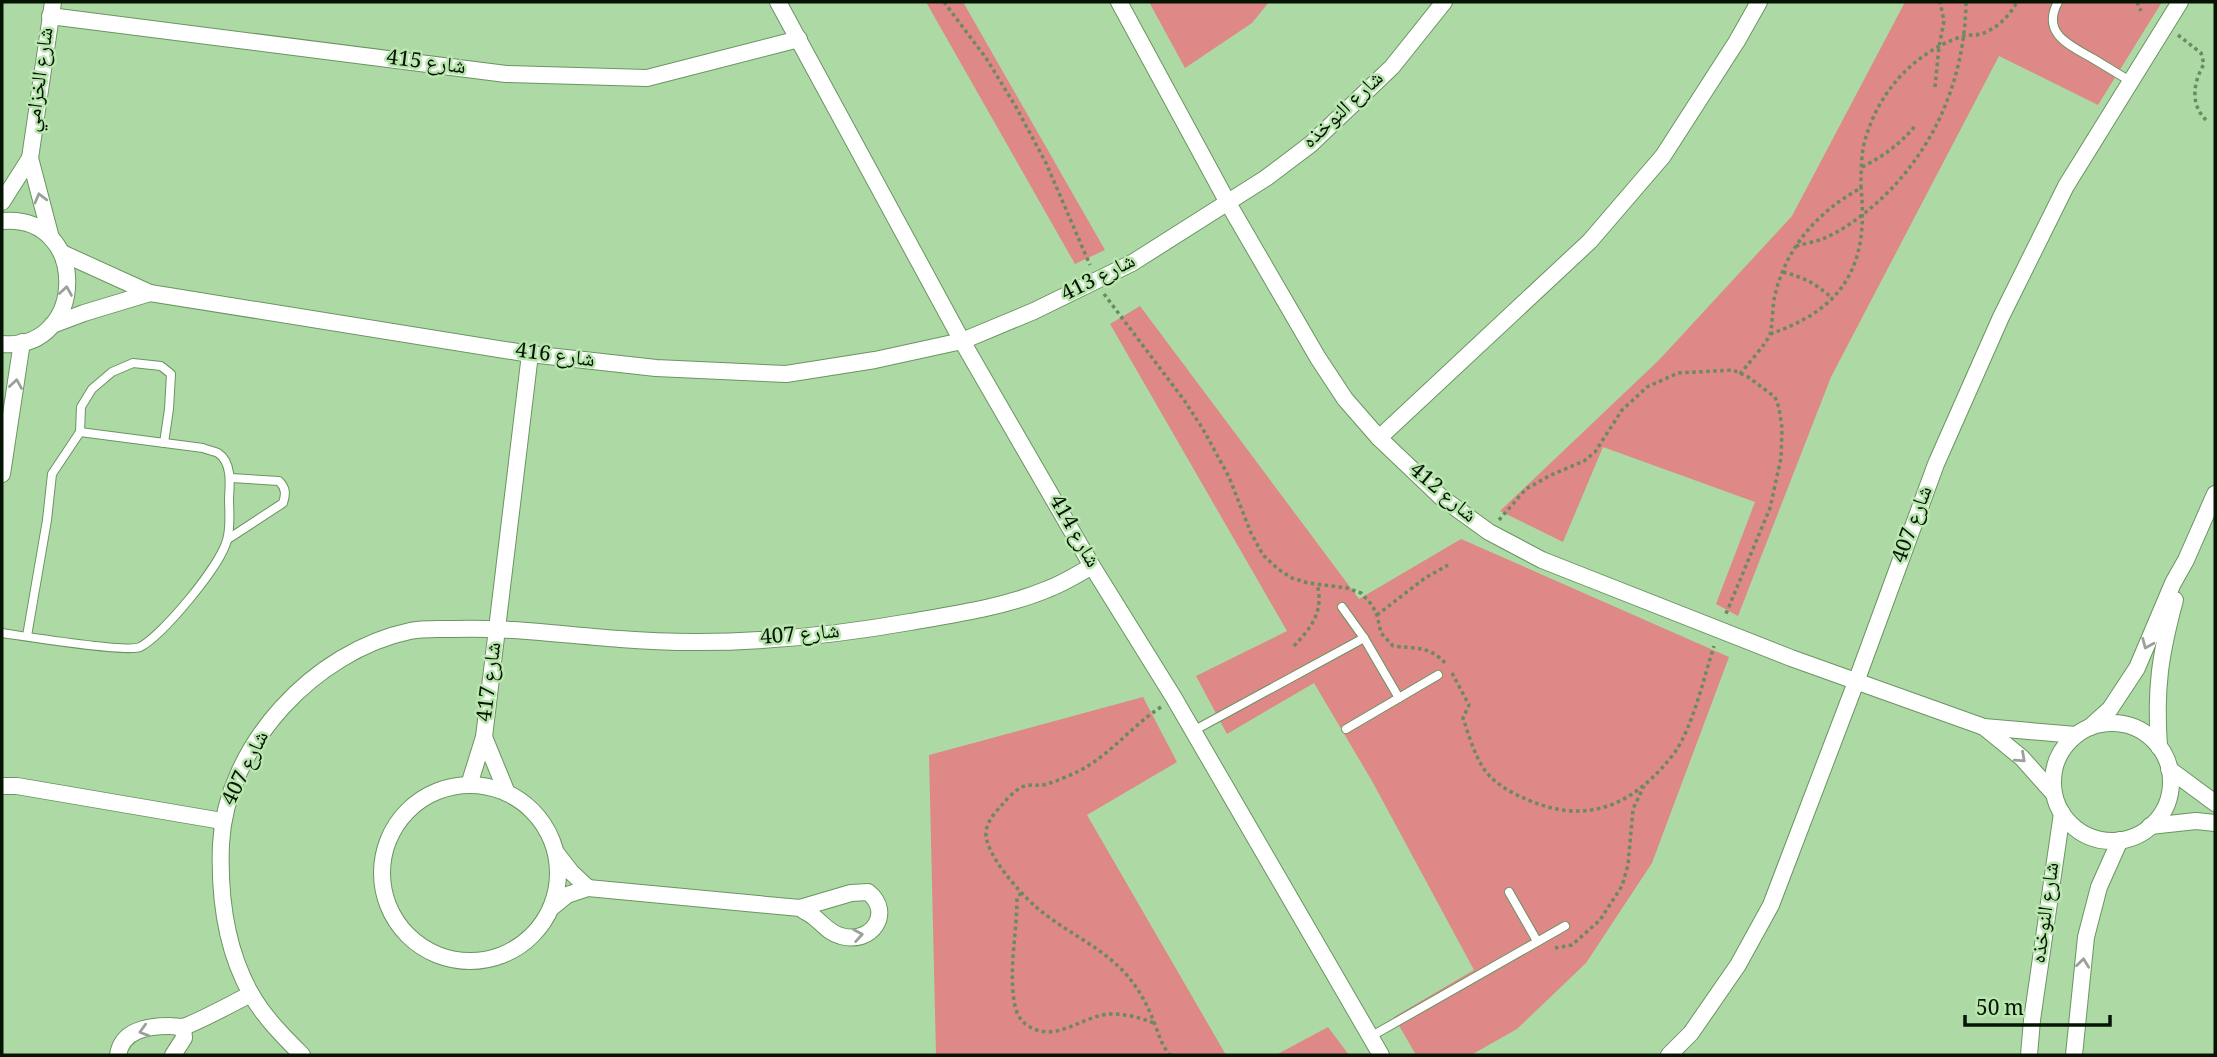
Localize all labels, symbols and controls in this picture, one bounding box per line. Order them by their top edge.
street label: شارع الخزامي [16,25,66,135]
street label: شارع 415 [384,42,468,86]
street label: شارع النوخذه [1295,63,1393,159]
one-way arrow [34,192,49,204]
street label: شارع 413 [1056,245,1142,313]
one-way arrow [59,285,74,297]
street label: شارع 416 [513,335,597,379]
one-way arrow [8,378,23,390]
street label: شارع 412 [1400,455,1484,533]
street label: شارع 407 [1884,482,1944,568]
street label: شارع 414 [1038,489,1108,575]
street label: شارع 407 [759,615,841,657]
one-way arrow [2141,637,2155,650]
street label: شارع 417 [469,640,513,724]
street label: شارع 407 [214,725,280,813]
one-way arrow [2013,750,2026,763]
street label: شارع النوخذه [2023,860,2071,966]
one-way arrow [853,928,864,943]
one-way arrow [2076,957,2091,969]
scale bar [1965,984,2110,1028]
text: 50 m [1976,993,2024,1028]
one-way arrow [138,1023,150,1037]

